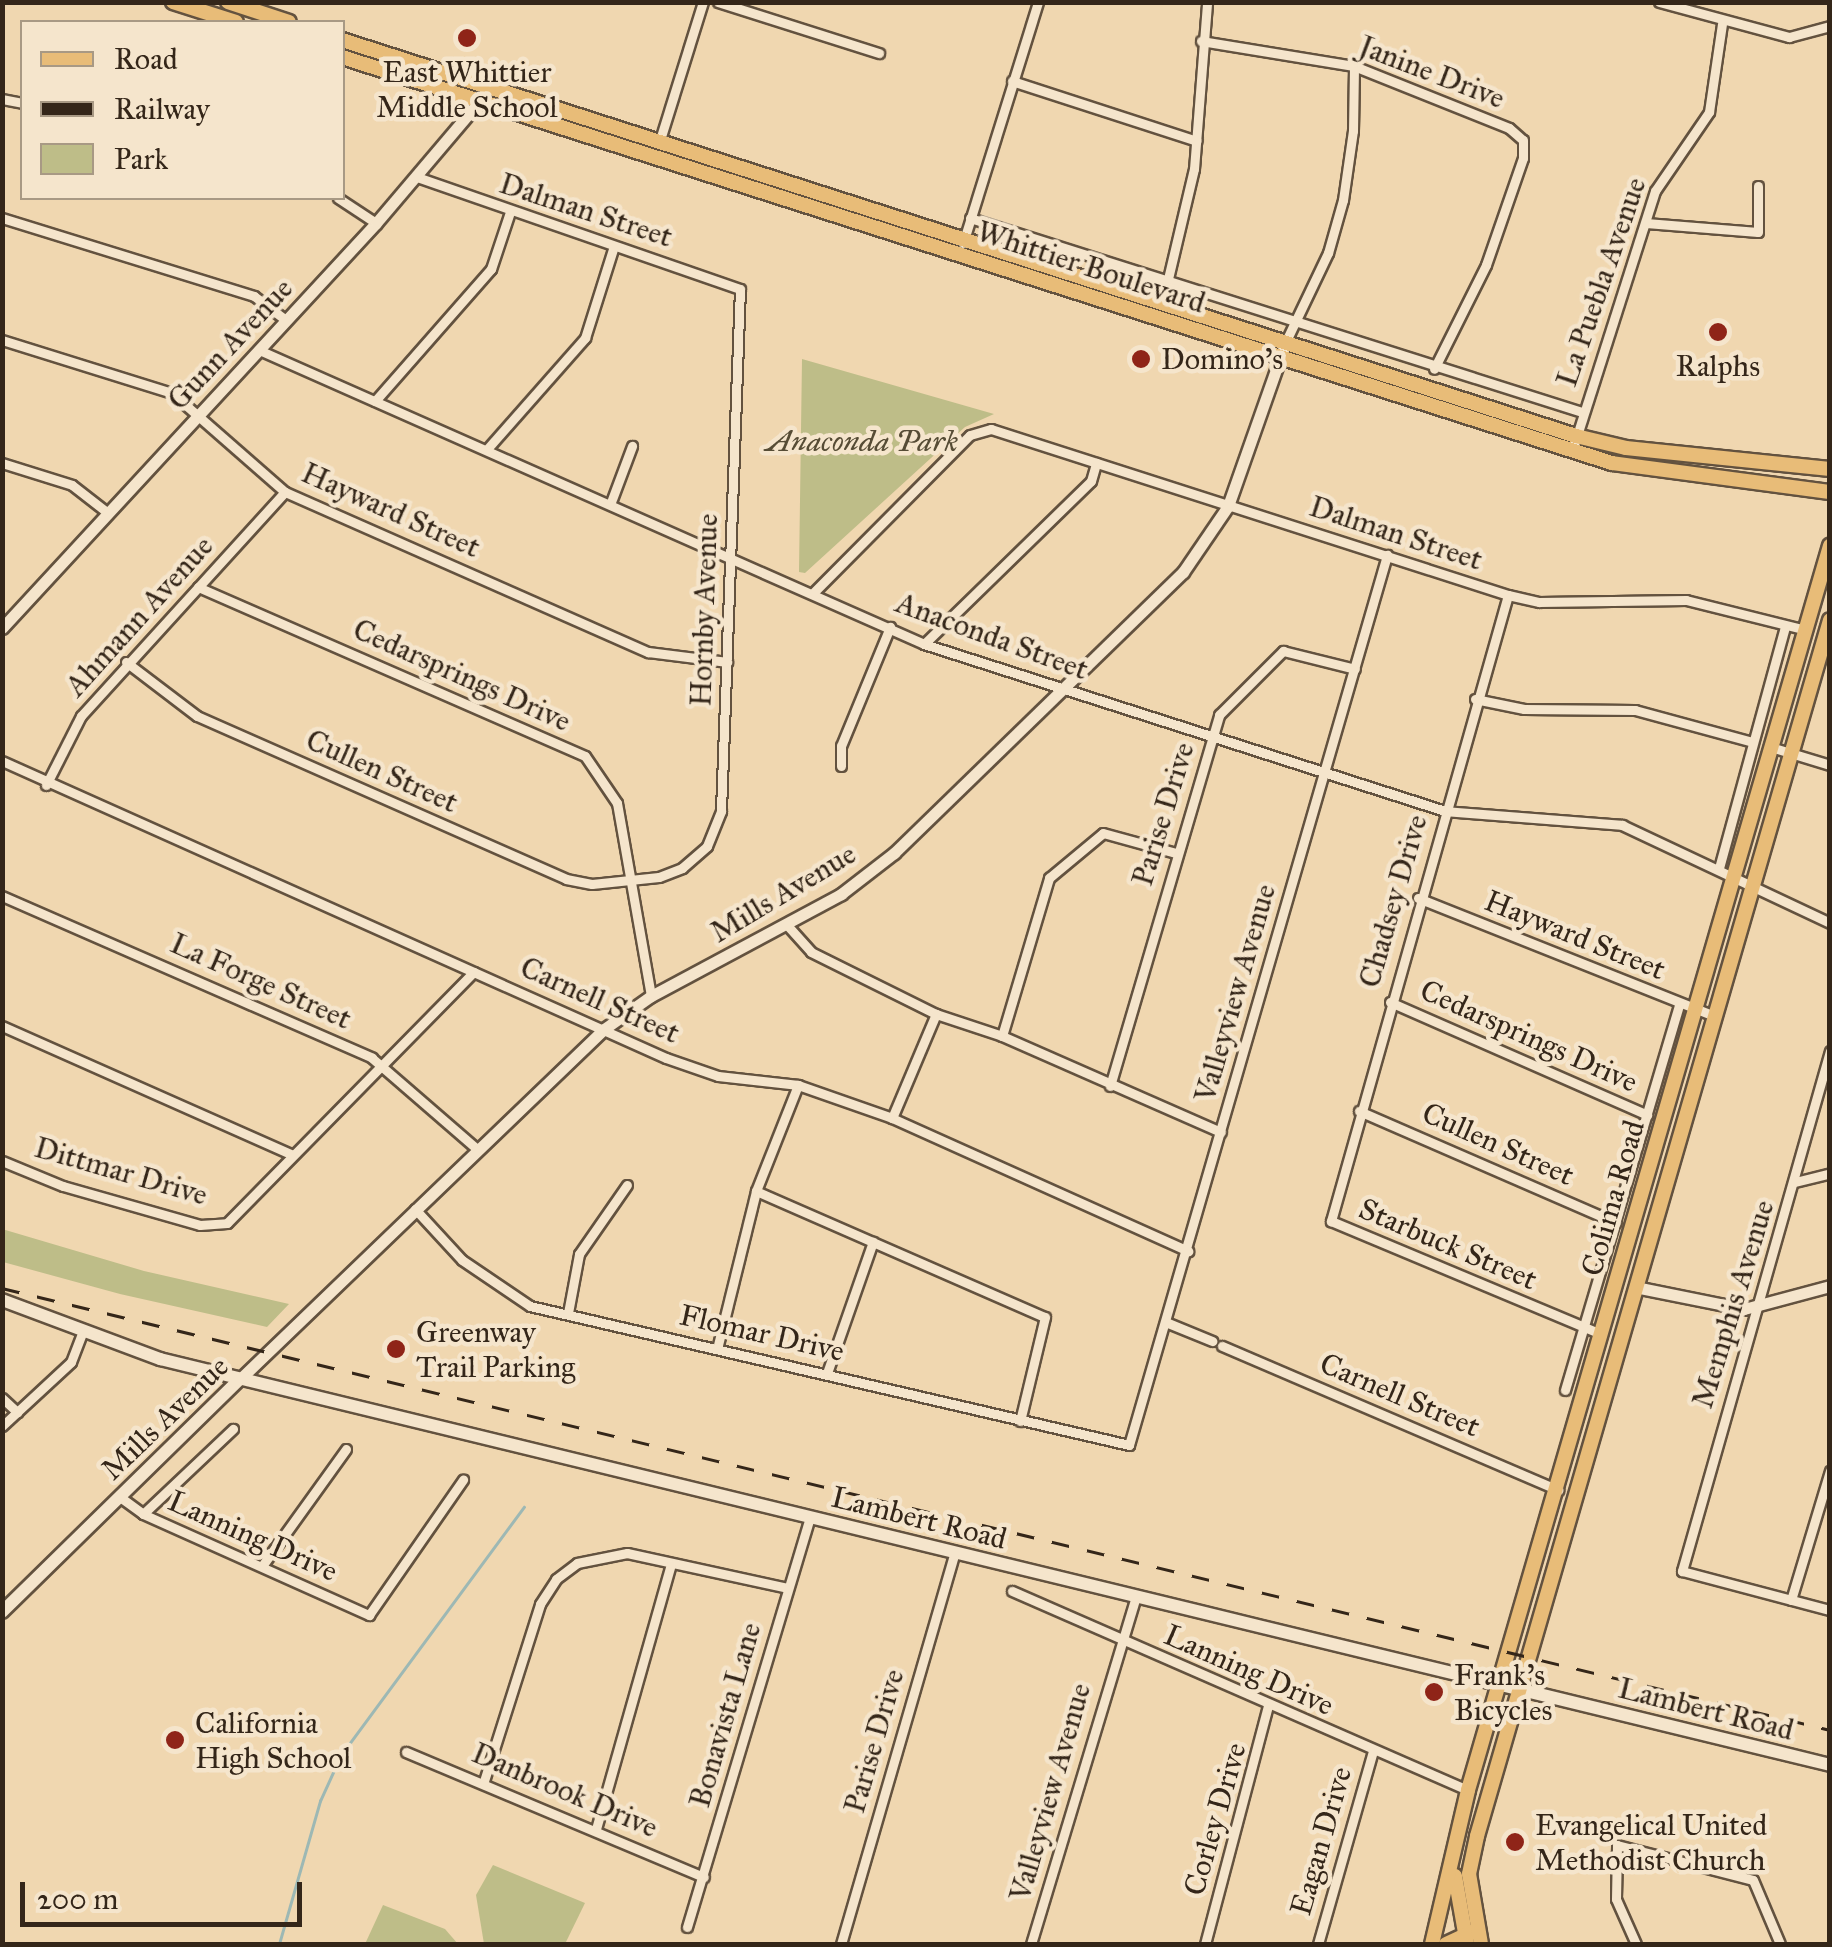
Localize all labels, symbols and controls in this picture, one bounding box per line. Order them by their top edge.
legend [20,20,345,200]
marker: East Whittier Middle School [456,27,478,49]
street label: Janine Drive [1354,28,1510,116]
text: Road [114,41,178,77]
place label: East Whittier Middle School [376,54,558,124]
text: Railway [114,91,210,127]
text: Park [114,141,168,177]
street label: Dalman Street [495,165,677,255]
street label: La Puebla Avenue [1548,173,1654,391]
street label: Whittier Boulevard [972,213,1210,321]
street label: Gunn Avenue [160,271,300,417]
marker: Ralphs [1707,321,1729,343]
place label: Domino's [1161,341,1283,377]
marker: Domino's [1130,348,1152,370]
place label: Ralphs [1676,348,1760,384]
park label: Anaconda Park [766,423,958,459]
street label: Hayward Street [296,455,486,565]
street label: Dalman Street [1305,488,1487,578]
street label: Hornby Avenue [683,513,725,707]
street label: Ahmann Avenue [57,528,221,704]
street label: Anaconda Street [891,585,1093,687]
street label: Cedarsprings Drive [348,611,576,739]
street label: Cullen Street [301,722,463,820]
street label: Parise Drive [1124,738,1202,890]
street label: Chadsey Drive [1351,810,1435,992]
street label: Mills Avenue [704,836,862,950]
street label: Valleyview Avenue [1187,880,1283,1106]
street label: Hayward Street [1479,882,1671,988]
street label: La Forge Street [165,925,357,1037]
street label: Carnell Street [515,949,685,1051]
street label: Cedarsprings Drive [1415,972,1643,1100]
street label: Cullen Street [1417,1095,1579,1193]
street label: Colima Road [1574,1116,1652,1280]
street label: Dittmar Drive [31,1129,211,1213]
street label: Starbuck Street [1354,1190,1542,1298]
street label: Memphis Avenue [1684,1196,1782,1412]
street label: Flomar Drive [676,1297,848,1369]
place label: Greenway Trail Parking [416,1314,575,1384]
marker: Greenway Trail Parking [385,1338,407,1360]
street label: Carnell Street [1315,1345,1485,1445]
street label: Mills Avenue [94,1348,236,1488]
street label: Lambert Road [828,1479,1010,1557]
street label: Lanning Drive [163,1483,343,1589]
street label: Lanning Drive [1159,1617,1339,1723]
street label: Bonavista Lane [681,1618,769,1812]
place label: Frank's Bicycles [1454,1657,1552,1728]
street label: Parise Drive [836,1665,912,1817]
street label: Lambert Road [1615,1670,1797,1748]
street label: Valleyview Avenue [1002,1679,1098,1905]
marker: Frank's Bicycles [1423,1681,1445,1703]
place label: California High School [195,1705,351,1776]
marker: California High School [164,1729,186,1751]
street label: Danbrook Drive [467,1735,663,1845]
street label: Corley Drive [1176,1739,1254,1899]
street label: Eagan Drive [1283,1763,1359,1919]
place label: Evangelical United Methodist Church [1535,1807,1767,1878]
marker: Evangelical United Methodist Church [1504,1831,1526,1853]
scale bar [25,1862,308,1924]
text: 200 m [37,1881,118,1917]

